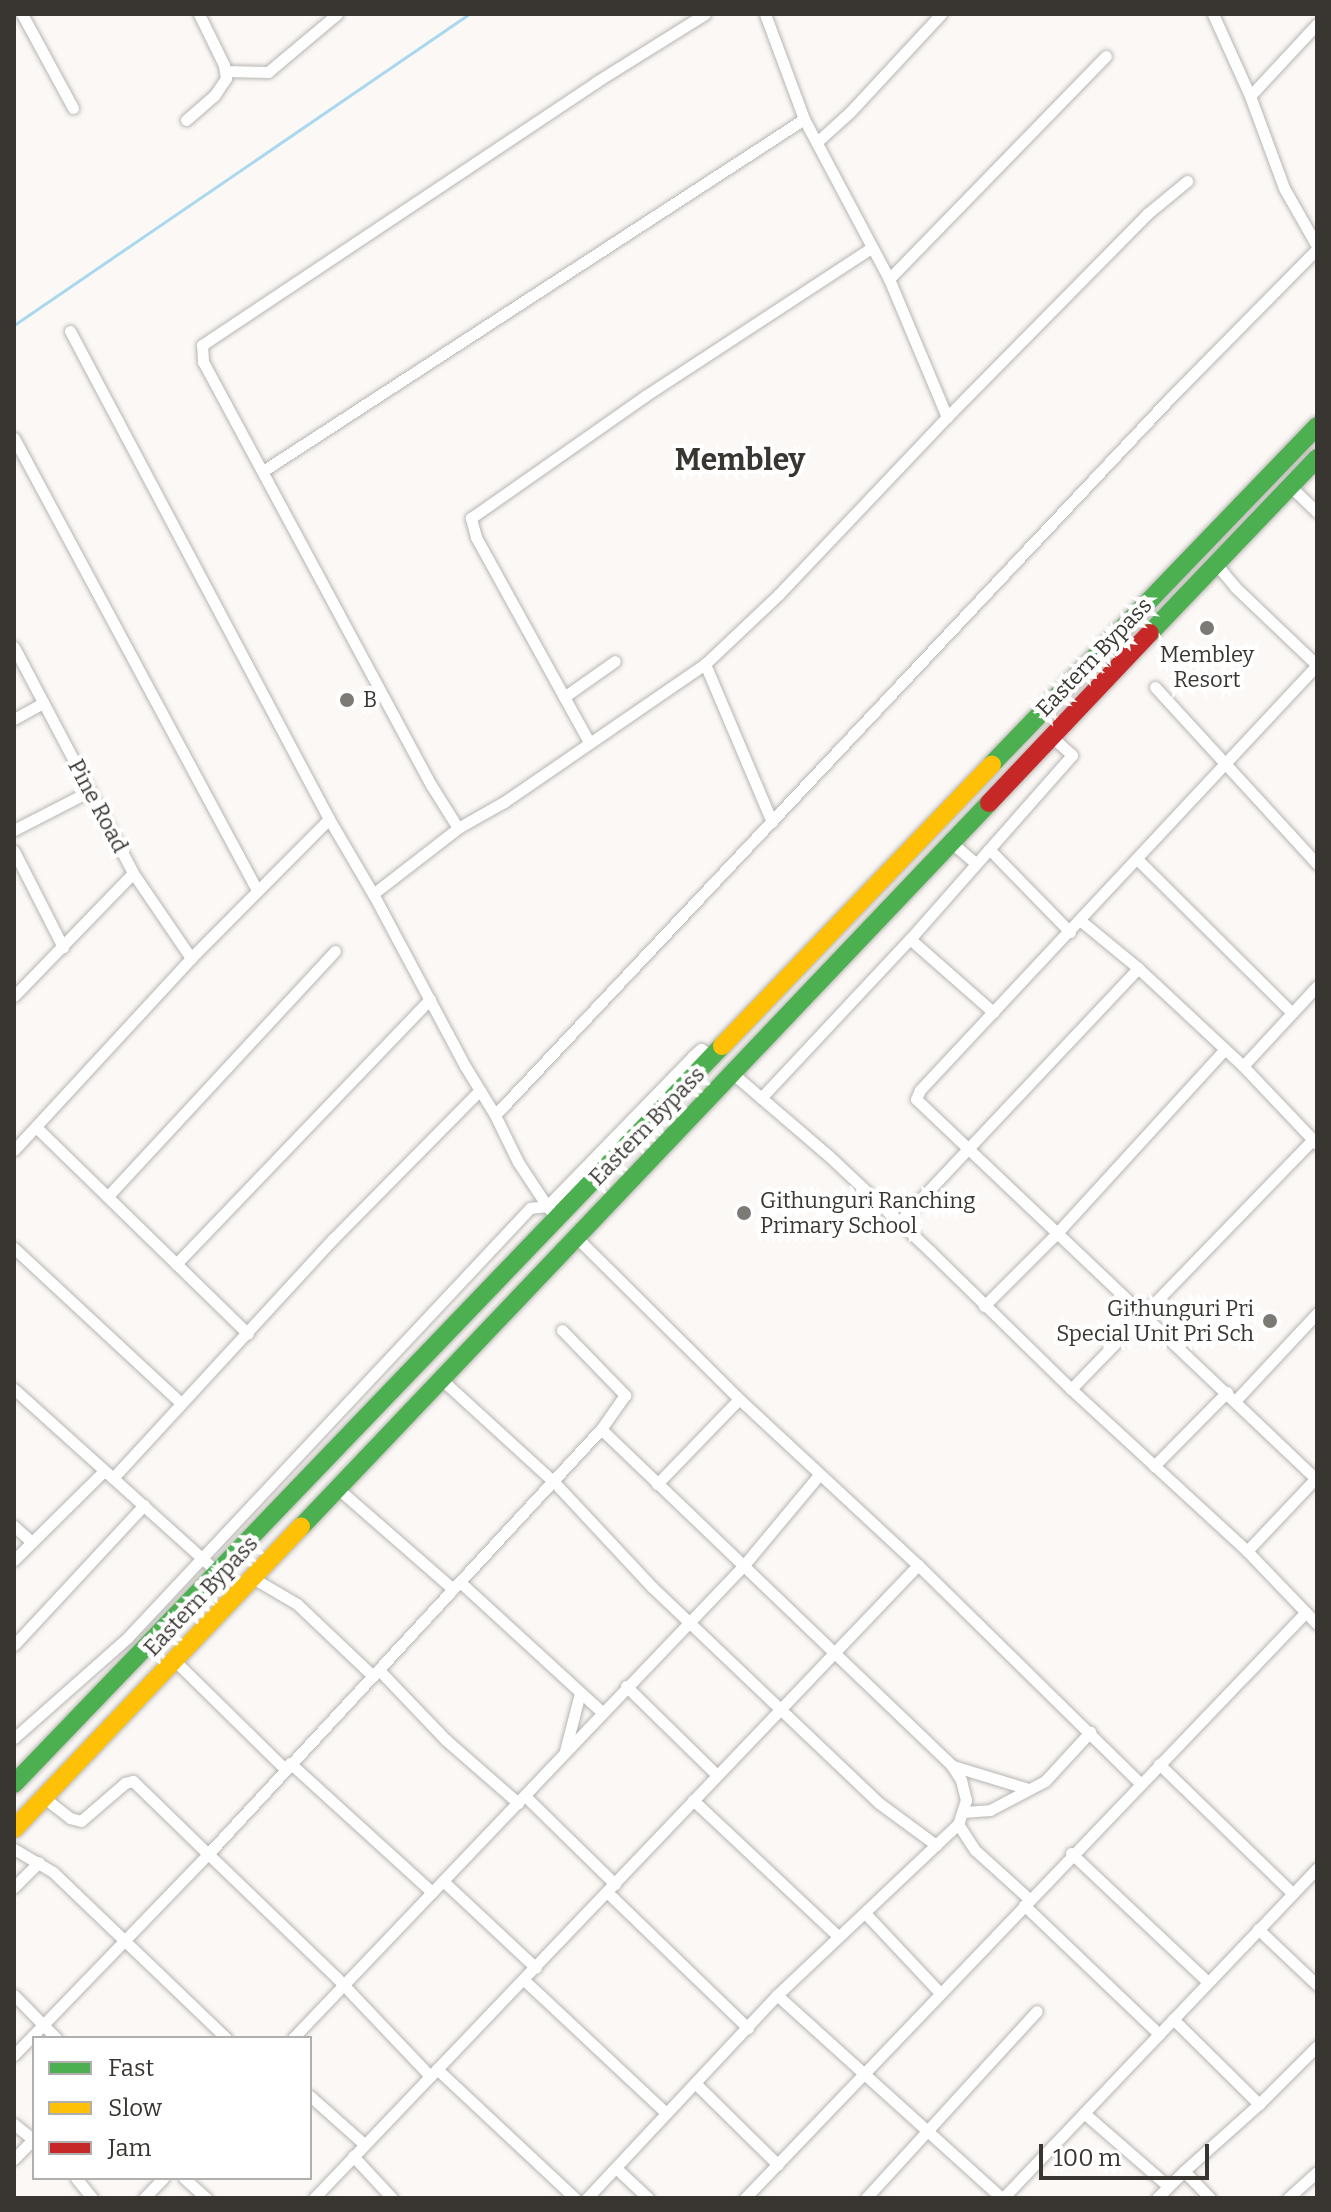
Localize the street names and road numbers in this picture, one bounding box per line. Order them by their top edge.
street label: Eastern Bypass [1031,592,1157,722]
street label: Pine Road [63,755,133,857]
street label: Eastern Bypass [584,1061,710,1191]
street label: Eastern Bypass [139,1530,263,1662]

